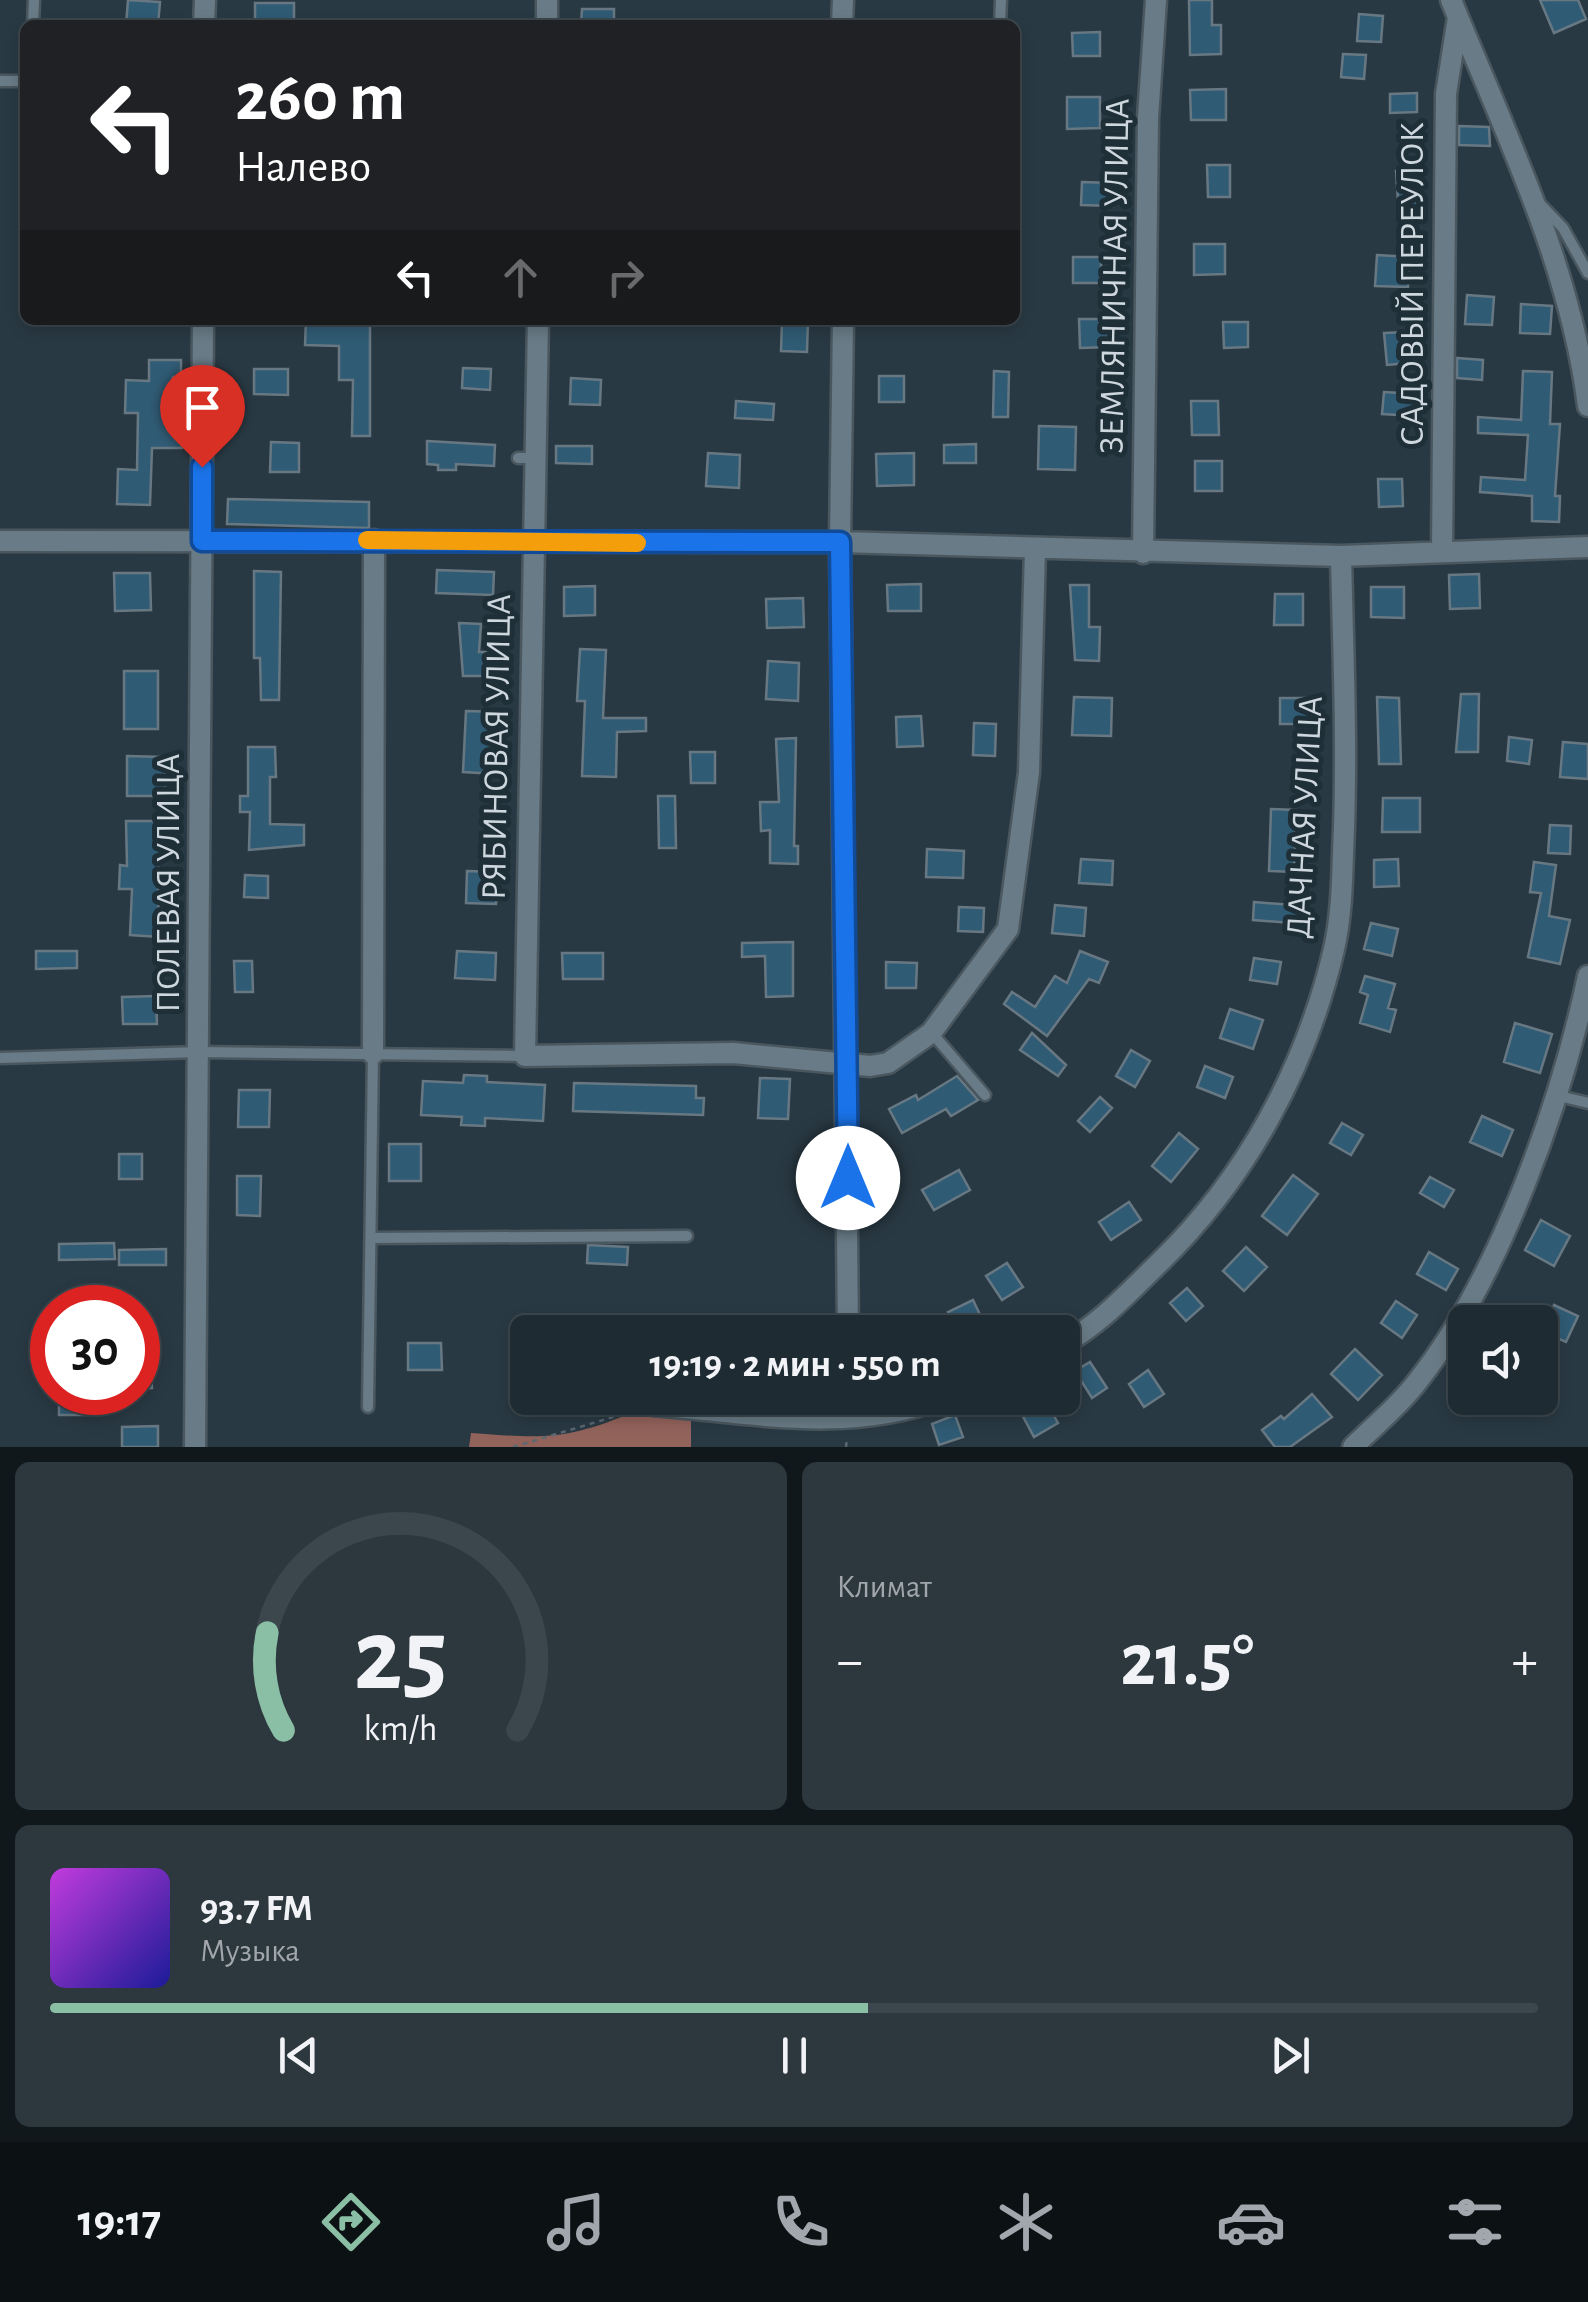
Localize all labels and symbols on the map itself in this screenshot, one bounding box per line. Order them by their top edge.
street label: ЗЕМЛЯНИЧНАЯ УЛИЦА [1094,98,1136,454]
street label: САДОВЫЙ ПЕРЕУЛОК [1395,122,1430,446]
pin [160,365,245,468]
street label: РЯБИНОВАЯ УЛИЦА [477,594,517,900]
street label: ДАЧНАЯ УЛИЦА [1281,695,1329,939]
street label: ПОЛЕВАЯ УЛИЦА [151,753,186,1013]
position arrow [796,1126,900,1230]
speed limit sign: 30 [30,1285,160,1415]

